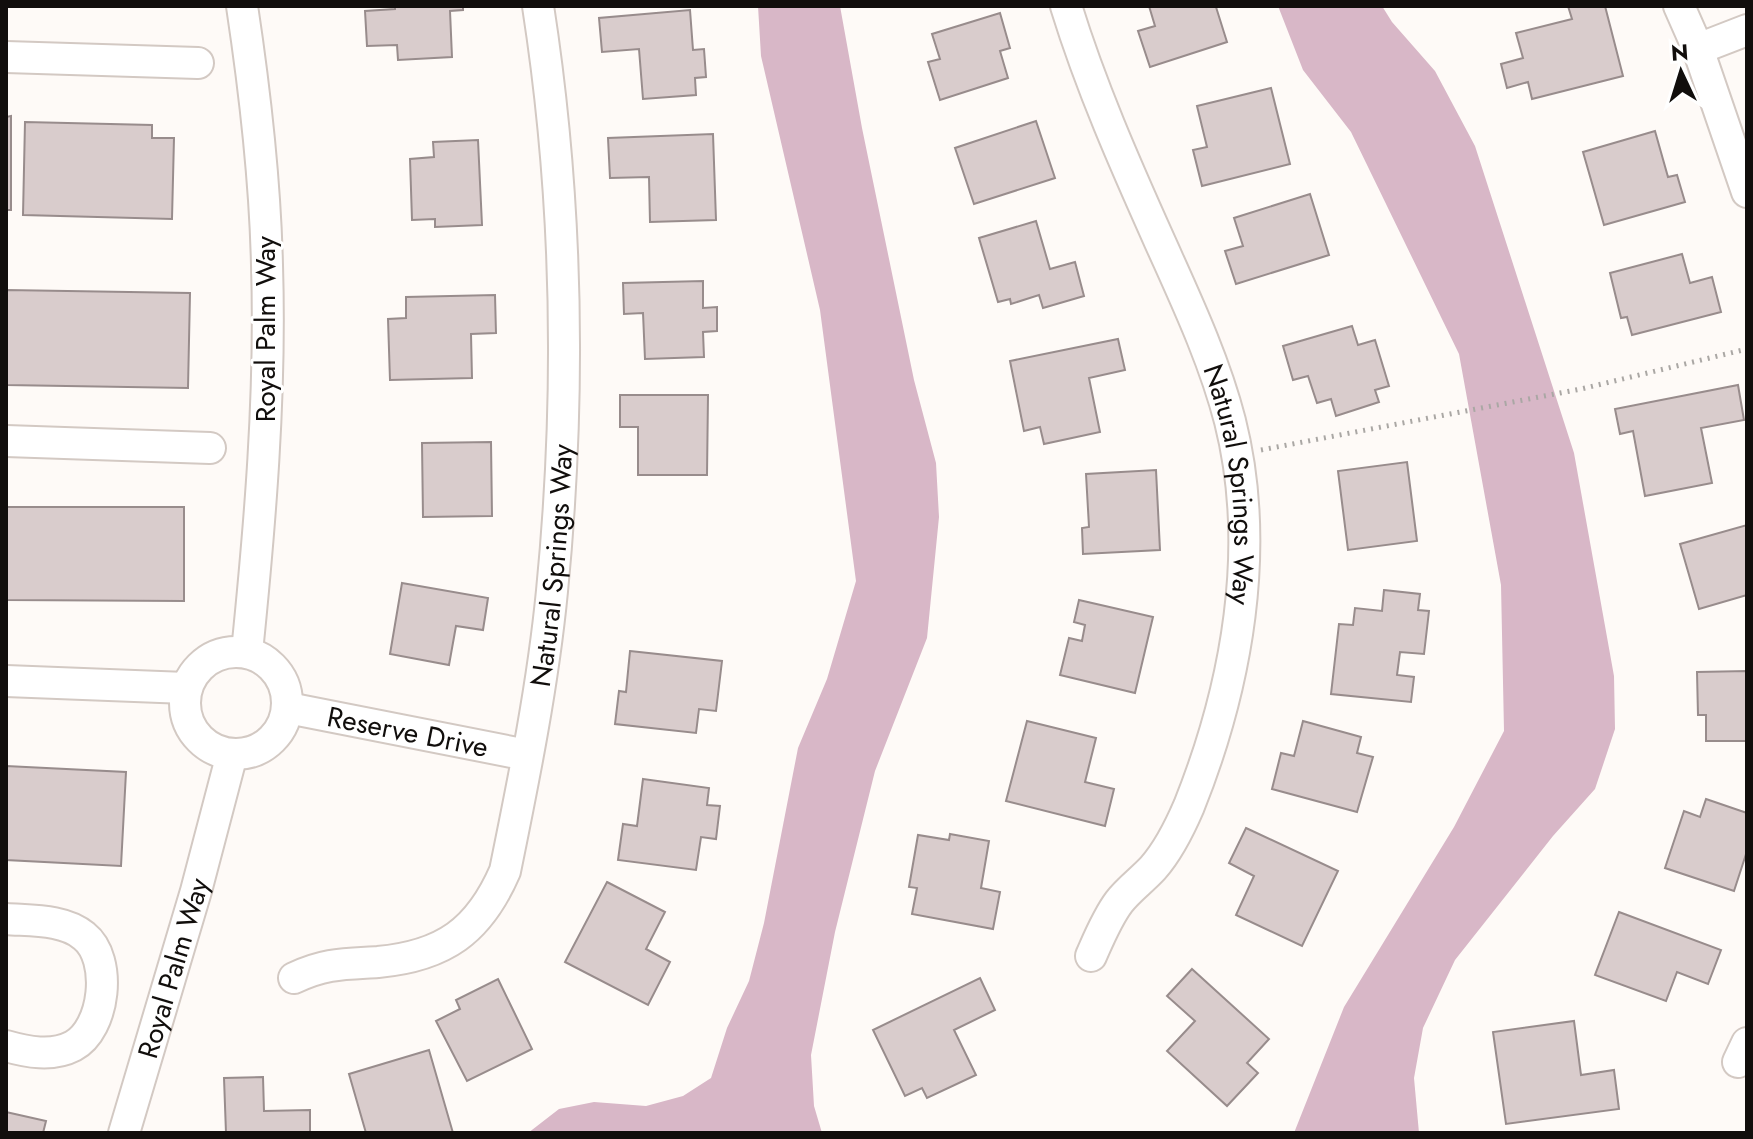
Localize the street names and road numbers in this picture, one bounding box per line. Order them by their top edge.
street label: Royal Palm Way [245,235,286,422]
street label: Natural Springs Way [1193,359,1264,608]
street label: Natural Springs Way [520,442,583,690]
street label: Reserve Drive [324,696,492,768]
street label: Royal Palm Way [127,873,220,1064]

